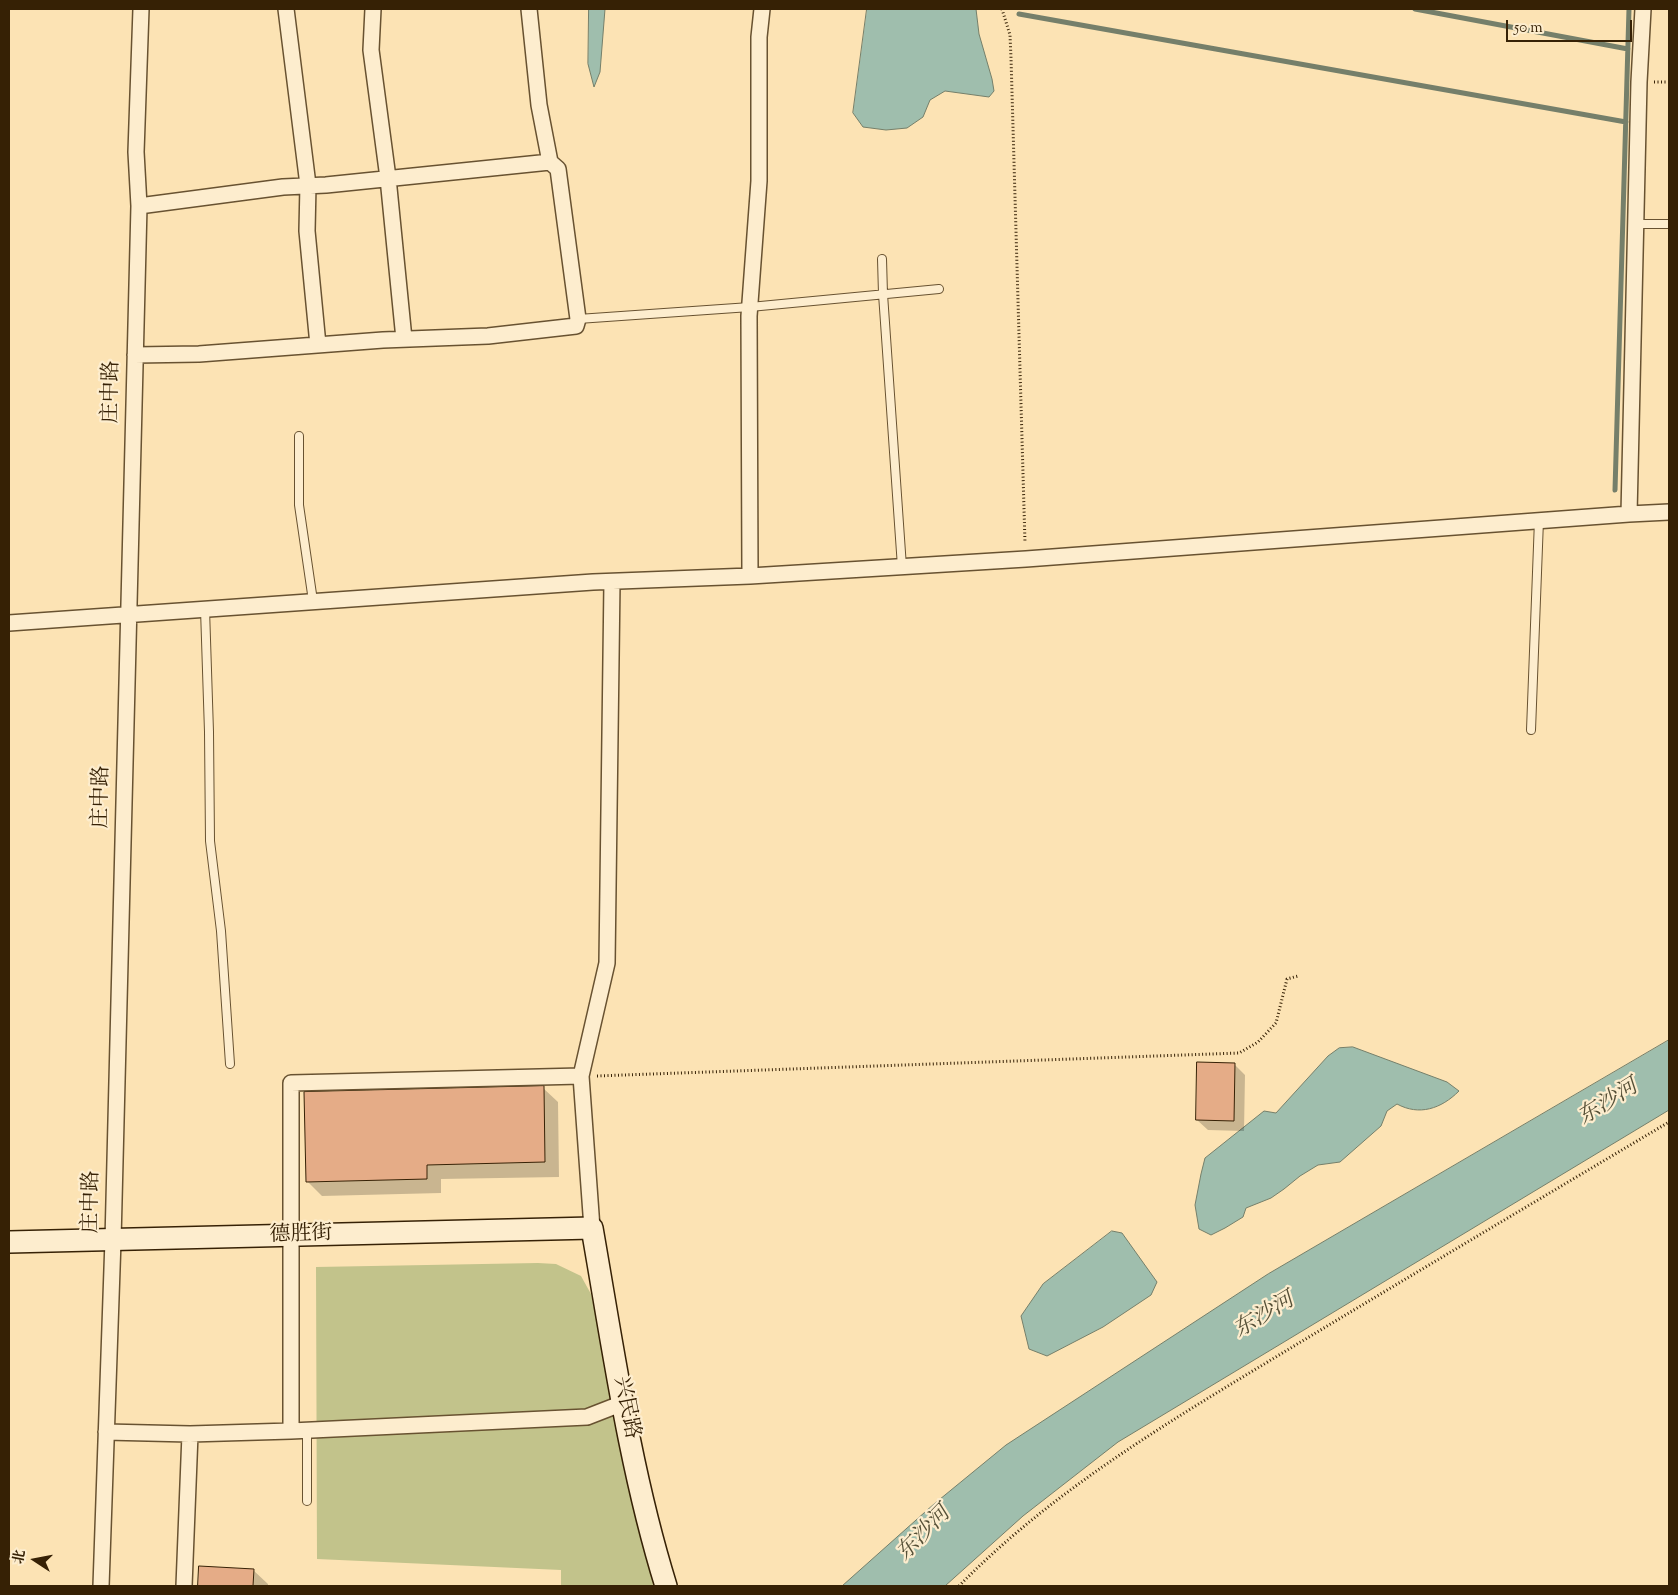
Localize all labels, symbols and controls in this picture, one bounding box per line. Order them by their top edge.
scale bar [1508,10,1634,42]
text: 50 m [1514,18,1543,39]
street label: 庄中路 [100,360,126,424]
street label: 庄中路 [90,765,116,829]
water label: 东沙河 [1574,1075,1644,1133]
street label: 庄中路 [80,1170,106,1234]
street label: 德胜街 [269,1222,333,1250]
water label: 东沙河 [1230,1289,1300,1345]
street label: 兴民路 [607,1375,643,1441]
water label: 东沙河 [893,1502,957,1568]
north arrow [10,1535,60,1585]
text: 北 [9,1548,31,1566]

